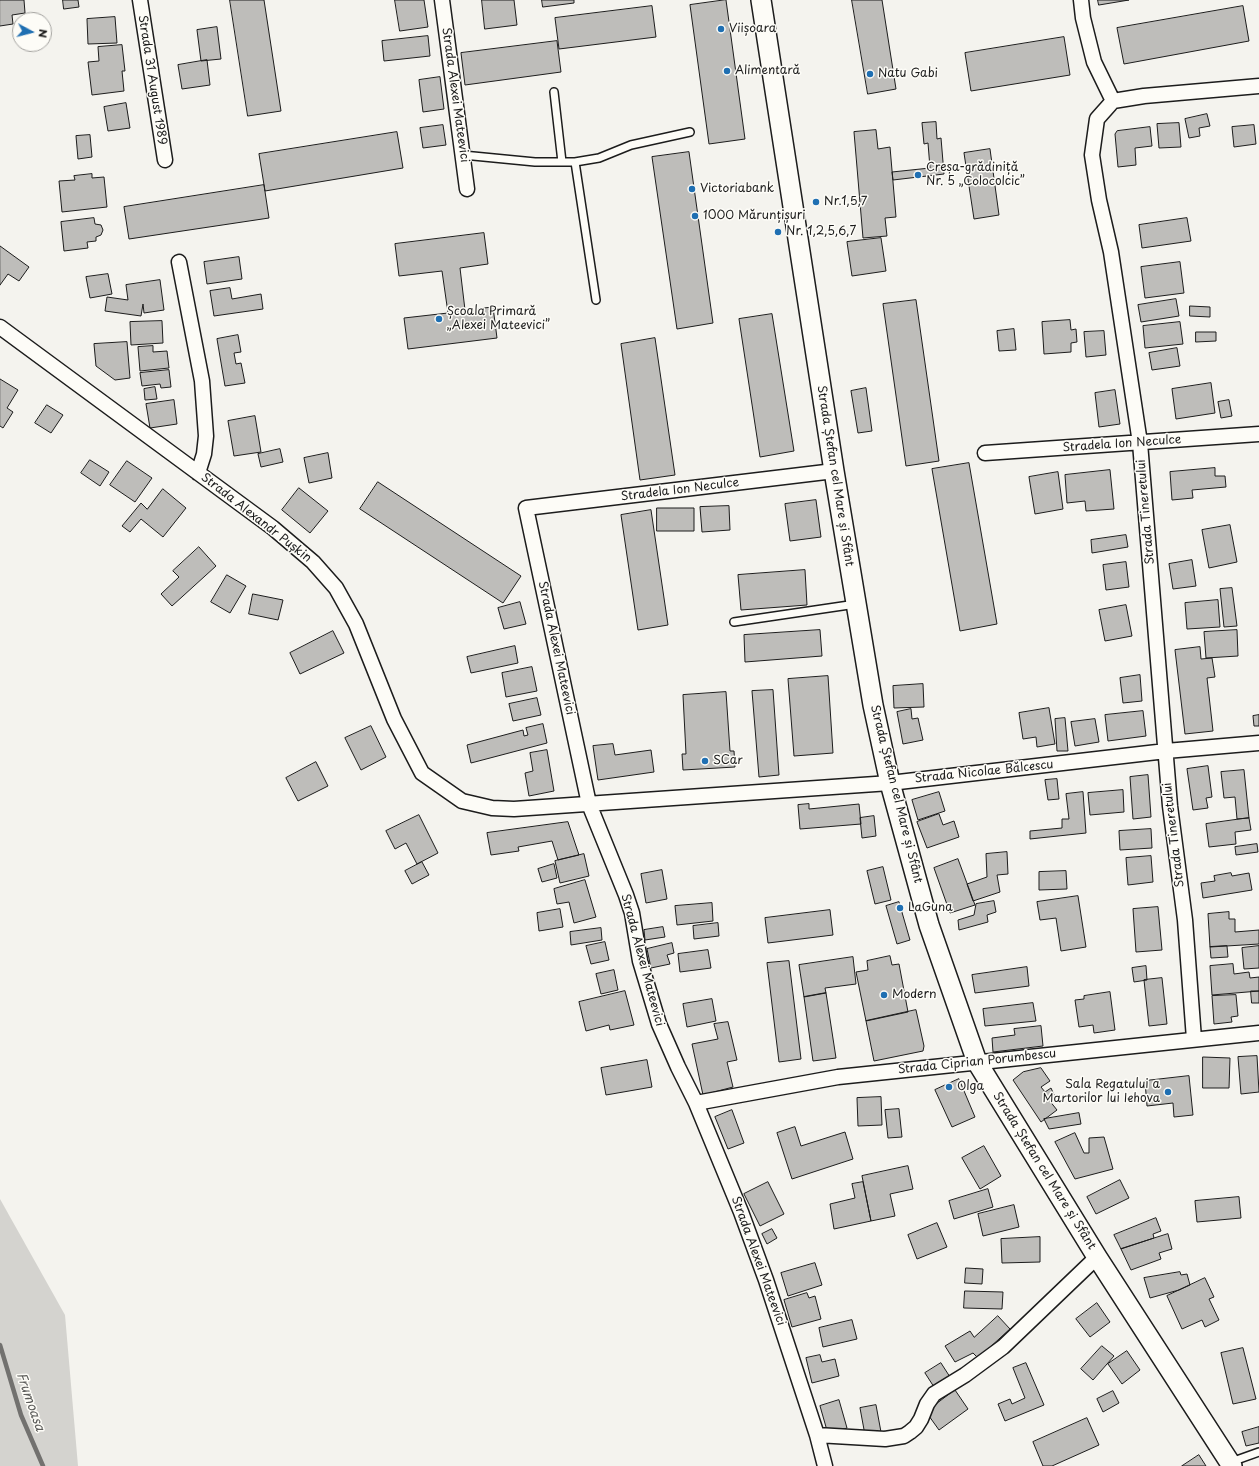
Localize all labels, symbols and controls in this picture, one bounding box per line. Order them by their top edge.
north arrow [12,12,52,52]
street label: Strada 31 August 1989 [135,14,169,146]
place label: Viișoara [729,22,776,36]
marker: Viișoara [716,24,726,34]
street label: Strada Alexei Mateevici [438,26,472,164]
text: N [34,28,52,39]
place label: Alimentară [735,64,800,78]
marker: Alimentară [722,66,732,76]
place label: Natu Gabi [878,67,938,81]
marker: Natu Gabi [865,69,875,79]
place label: Creșa-grădiniță Nr. 5 „Colocolcic” [926,161,1025,189]
marker: Creșa-grădiniță Nr. 5 „Colocolcic” [913,170,923,180]
place label: Victoriabank [700,182,774,196]
marker: Victoriabank [687,184,697,194]
place label: Nr.1,5,7 [824,195,868,209]
marker: Nr.1,5,7 [811,197,821,207]
place label: 1000 Mărunțișuri [703,209,805,223]
marker: 1000 Mărunțișuri [690,211,700,221]
place label: Nr. 1,2,5,6,7 [786,225,856,239]
marker: Nr. 1,2,5,6,7 [773,227,783,237]
place label: Școala Primară „Alexei Mateevici” [447,305,550,333]
marker: Școala Primară „Alexei Mateevici” [434,314,444,324]
street label: Strada Ștefan cel Mare și Sfânt [814,384,856,568]
street label: Stradela Ion Neculce [1062,433,1182,455]
street label: Strada Tineretului [1134,459,1158,565]
street label: Strada Alexandr Pușkin [198,470,314,566]
street label: Stradela Ion Neculce [620,476,740,504]
street label: Strada Alexei Mateevici [535,580,577,716]
street label: Strada Ștefan cel Mare și Sfânt [867,703,925,885]
place label: SCar [713,754,743,768]
marker: SCar [700,756,710,766]
street label: Strada Nicolae Bălcescu [914,758,1054,786]
street label: Strada Tineretului [1160,782,1188,888]
street label: Strada Alexei Mateevici [617,892,667,1028]
place label: LaGuna [908,901,953,915]
marker: LaGuna [895,903,905,913]
place label: Modern [892,988,937,1002]
marker: Modern [879,990,889,1000]
street label: Strada Ciprian Porumbescu [897,1047,1057,1077]
place label: Sala Regatului a Martorilor lui Iehova [1042,1078,1160,1106]
place label: Olga [957,1080,984,1094]
marker: Olga [944,1082,954,1092]
marker: Sala Regatului a Martorilor lui Iehova [1163,1087,1173,1097]
street label: Strada Ștefan cel Mare și Sfânt [989,1090,1099,1252]
street label: Strada Alexei Mateevici [728,1194,788,1328]
water label: Frumoasa [13,1371,47,1433]

